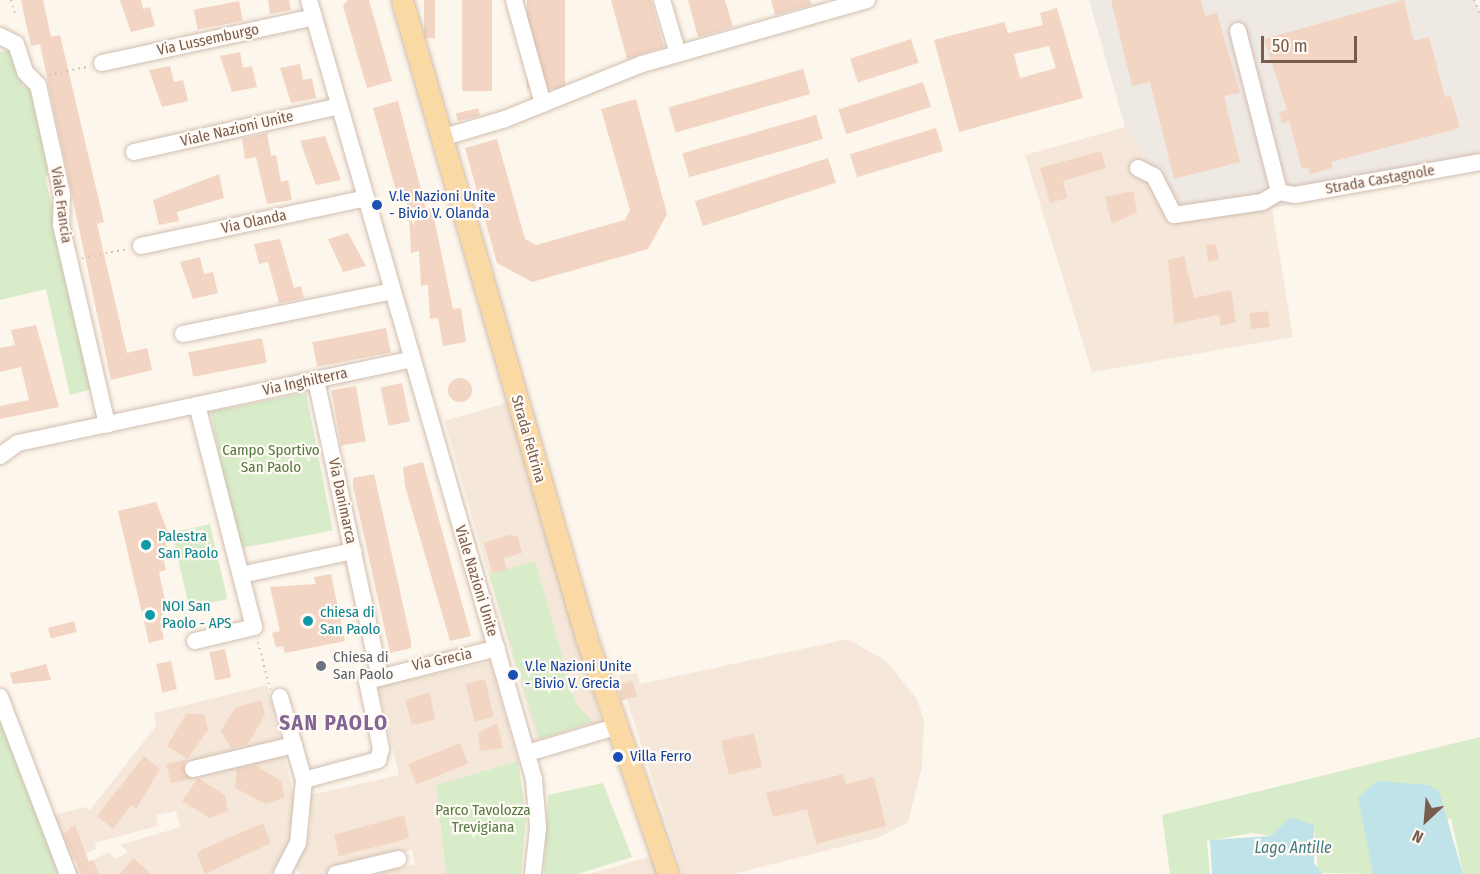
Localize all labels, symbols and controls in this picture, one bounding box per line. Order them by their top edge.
street label: Via Lussemburgo [155,20,261,60]
scale bar [1264,24,1360,62]
text: 50 m [1272,35,1308,57]
street label: Viale Nazioni Unite [179,107,295,151]
street label: Strada Castagnole [1324,162,1436,198]
street label: Viale Francia [47,166,75,244]
place label: V.le Nazioni Unite - Bivio V. Olanda [389,187,496,222]
marker: V.le Nazioni Unite - Bivio V. Olanda [370,198,384,212]
street label: Via Olanda [220,206,288,238]
street label: Via Inghilterra [261,364,349,400]
street label: Strada Feltrina [507,393,549,485]
park label: Campo Sportivo San Paolo [222,441,320,476]
street label: Via Danimarca [324,456,360,546]
street label: Viale Nazioni Unite [451,523,501,639]
place label: Palestra San Paolo [158,527,218,562]
marker: Palestra San Paolo [139,538,153,552]
place label: NOI San Paolo - APS [162,597,232,632]
place label: chiesa di San Paolo [320,603,380,638]
marker: NOI San Paolo - APS [143,608,157,622]
marker: chiesa di San Paolo [301,614,315,628]
street label: Via Grecia [410,645,474,675]
place label: Chiesa di San Paolo [333,648,393,683]
place label: V.le Nazioni Unite - Bivio V. Grecia [525,657,632,692]
marker: Chiesa di San Paolo [314,659,328,673]
marker: V.le Nazioni Unite - Bivio V. Grecia [506,668,520,682]
district label: SAN PAOLO [279,710,389,736]
place label: Villa Ferro [630,748,692,766]
marker: Villa Ferro [611,750,625,764]
north arrow [1396,790,1456,850]
park label: Parco Tavolozza Trevigiana [435,801,531,836]
text: N [1409,826,1426,847]
water label: Lago Antille [1254,838,1332,858]

